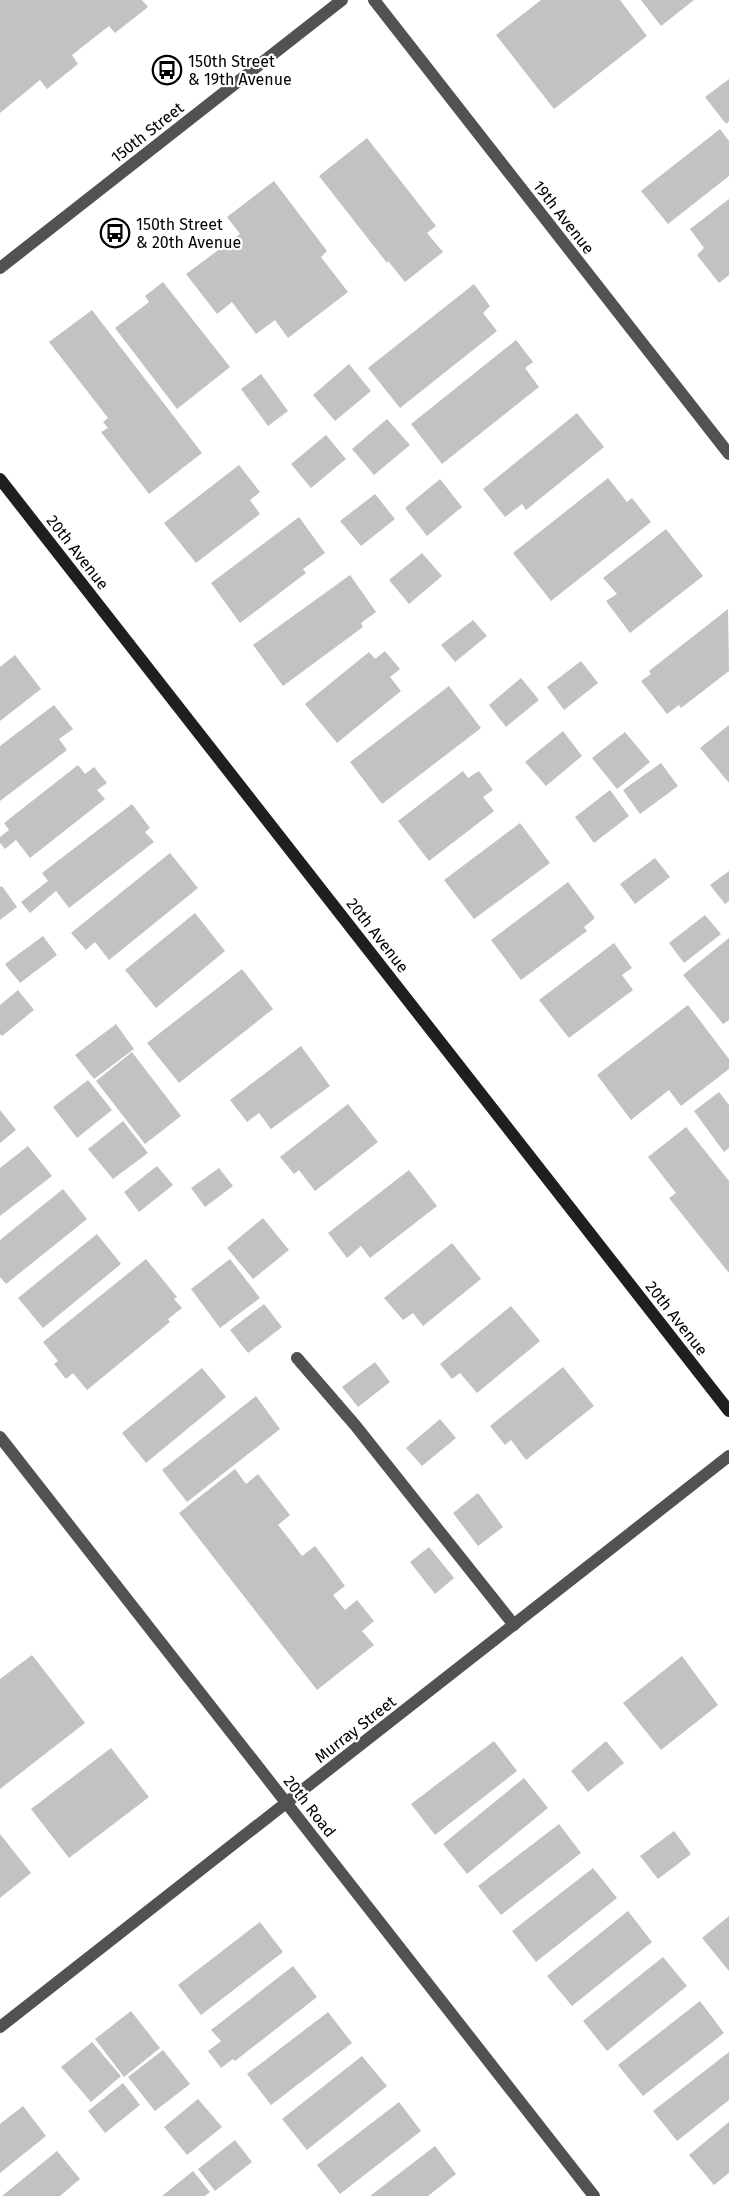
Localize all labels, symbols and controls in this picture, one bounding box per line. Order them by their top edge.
place label: 150th Street & 19th Avenue [188,52,292,89]
bus stop icon: 150th Street & 19th Avenue [151,54,183,86]
street label: 150th Street [107,98,187,167]
street label: 19th Avenue [529,177,598,258]
place label: 150th Street & 20th Avenue [136,215,241,252]
bus stop icon: 150th Street & 20th Avenue [99,217,131,249]
street label: 20th Avenue [43,511,113,593]
street label: 20th Avenue [343,894,413,976]
street label: 20th Avenue [642,1277,712,1359]
street label: Murray Street [311,1692,400,1767]
street label: 20th Road [280,1772,340,1841]

